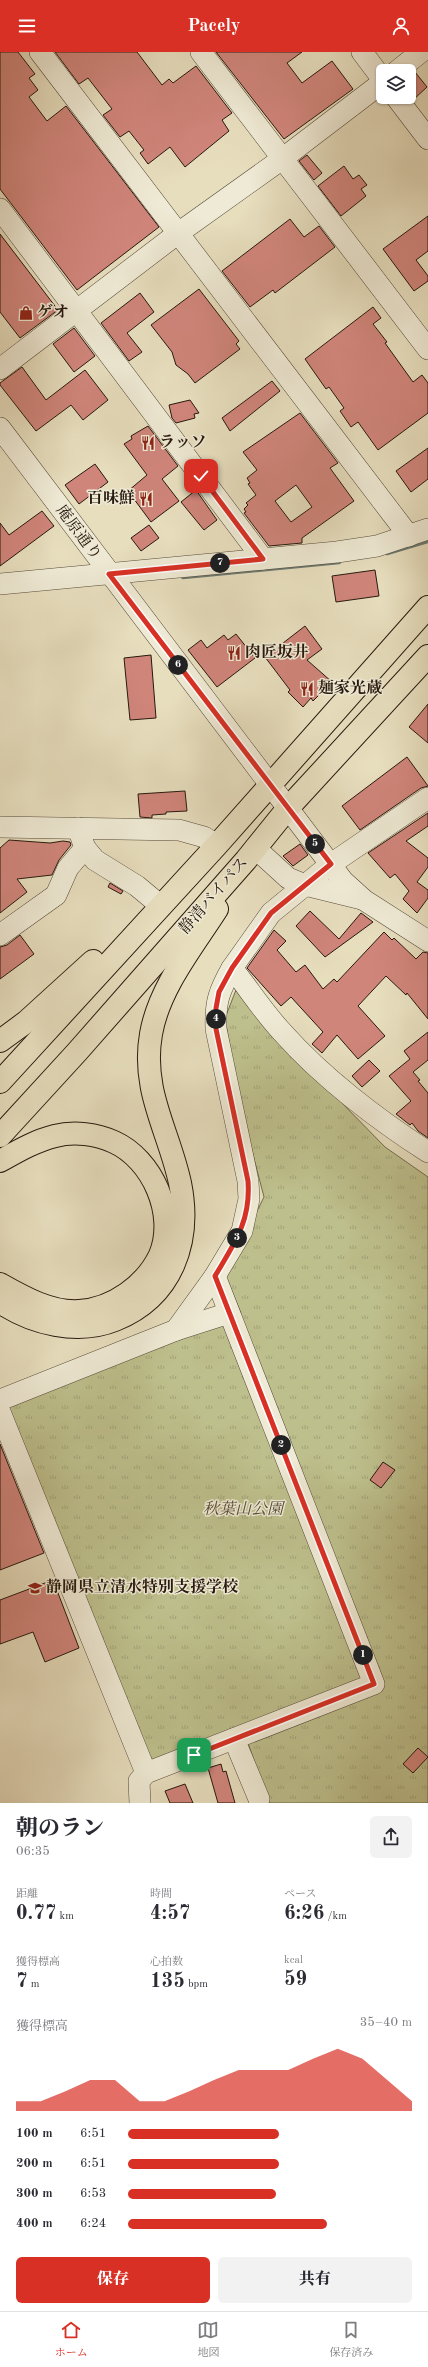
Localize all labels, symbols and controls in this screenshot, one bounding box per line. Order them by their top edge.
icon: menu [16,15,38,37]
icon: person [390,15,412,37]
text: Pacely [188,17,240,35]
map controls [376,64,416,104]
button: layers [376,64,416,104]
place label: ゲオ [37,303,69,321]
shop icon: ゲオ [18,305,34,321]
place label: ラッソ [159,434,207,451]
restaurant icon: ラッソ [140,435,156,451]
pin [184,459,218,493]
icon: check [190,465,212,487]
place label: 百味鮮 [87,489,135,507]
restaurant icon: 百味鮮 [138,491,154,507]
street label: 庵原通り [52,501,105,563]
pin: 7 [210,553,230,573]
text: 7 [217,557,223,568]
place label: 肉匠坂井 [245,643,309,661]
restaurant icon: 肉匠坂井 [226,645,242,661]
pin: 6 [168,655,188,675]
text: 6 [175,659,181,670]
place label: 麺家光蔵 [318,679,382,697]
restaurant icon: 麺家光蔵 [299,681,315,697]
pin: 5 [305,834,325,854]
text: 5 [312,838,318,849]
street label: 静清バイパス [175,853,251,937]
pin: 4 [206,1009,226,1029]
text: 4 [213,1013,219,1024]
pin: 3 [227,1228,247,1248]
text: 3 [234,1232,240,1243]
pin: 2 [271,1435,291,1455]
text: 2 [278,1439,284,1450]
park label: 秋葉山公園 [203,1500,286,1518]
place label: 静岡県立清水特別支援学校 [46,1578,239,1596]
school or university icon: 静岡県立清水特別支援学校 [27,1580,43,1596]
pin: 1 [353,1645,373,1665]
text: 1 [360,1649,366,1660]
pin [177,1738,211,1772]
icon: arrive [183,1744,205,1766]
button: share [370,1816,412,1858]
text: 朝のラン [16,1818,104,1840]
text: 06:35 [16,1845,50,1858]
text: 距離 [16,1889,38,1900]
text: 時間 [150,1889,172,1900]
text: ペース [284,1889,316,1900]
text: 0.77 [16,1904,56,1924]
text: 4:57 [150,1904,190,1924]
text: 6:26 [284,1904,324,1924]
text: km [56,1911,74,1922]
text: /km [324,1911,347,1922]
text: kcal [284,1955,303,1966]
text: 獲得標高 [16,1957,60,1968]
text: 心拍数 [150,1957,183,1968]
text: 59 [284,1970,307,1990]
text: 7 [16,1972,28,1992]
text: 135 [150,1972,185,1992]
text: m [28,1979,39,1990]
text: bpm [185,1979,208,1990]
text: 35–40 m [360,2016,412,2029]
text: 獲得標高 [16,2020,68,2033]
text: 100 m [16,2127,53,2140]
text: 6:51 [80,2127,106,2140]
text: 200 m [16,2157,53,2170]
text: 6:51 [80,2157,106,2170]
text: 300 m [16,2187,53,2200]
text: 6:53 [80,2187,106,2200]
text: 400 m [16,2217,53,2230]
text: 6:24 [80,2217,106,2230]
button: 保存 [16,2257,210,2303]
button: 共有 [218,2257,412,2303]
tab: ホーム [55,2319,88,2361]
tab: 地図 [197,2319,219,2361]
tab: 保存済み [329,2319,373,2361]

